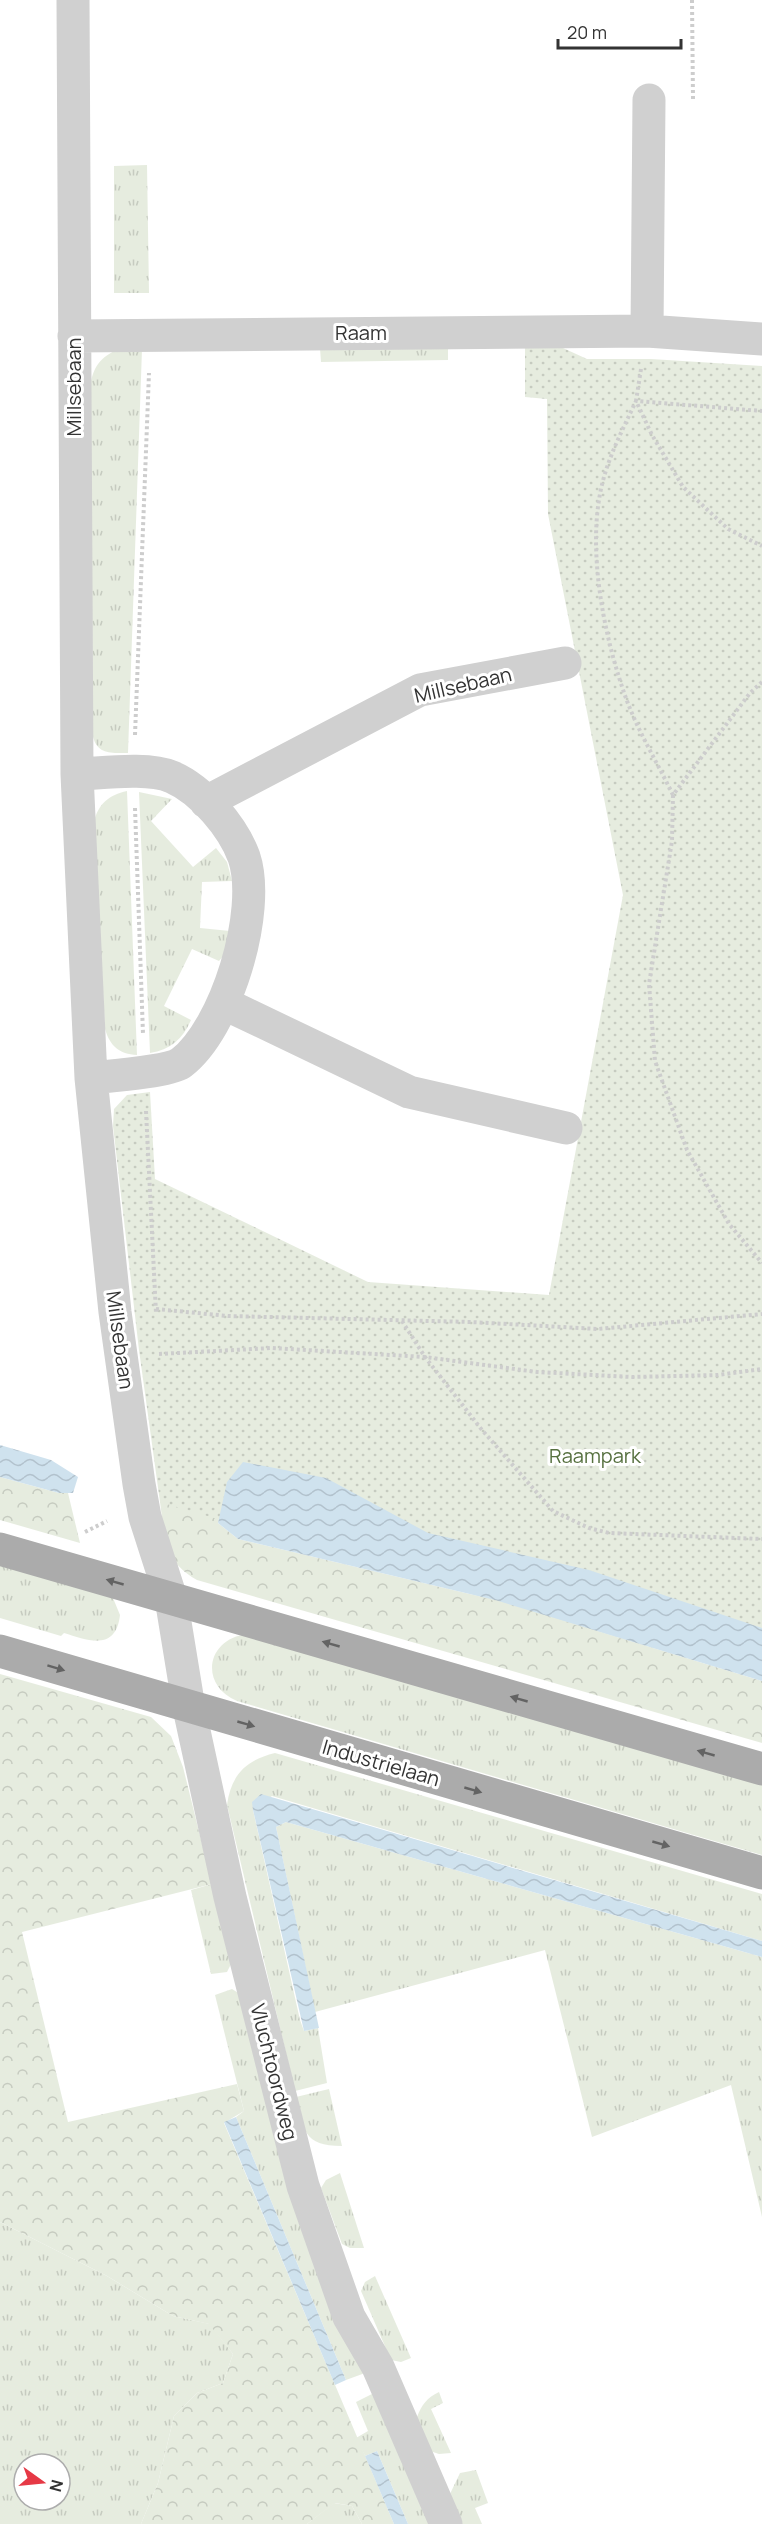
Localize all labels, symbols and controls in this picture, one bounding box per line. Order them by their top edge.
scale bar [558,12,681,50]
text: 20 m [567,20,607,44]
street label: Raam [335,319,387,346]
street label: Millsebaan [60,338,87,436]
street label: Millsebaan [412,660,514,709]
street label: Millsebaan [100,1289,141,1391]
park label: Raampark [549,1442,642,1469]
one-way arrow [106,1577,124,1586]
one-way arrow [322,1639,340,1648]
one-way arrow [47,1664,65,1673]
one-way arrow [509,1694,527,1703]
one-way arrow [237,1720,255,1729]
street label: Industrielaan [319,1733,443,1792]
one-way arrow [697,1748,715,1757]
one-way arrow [464,1786,482,1795]
one-way arrow [652,1840,670,1849]
street label: Vluchtoordweg [244,2001,304,2143]
north arrow [12,2452,72,2512]
text: N [44,2477,69,2494]

